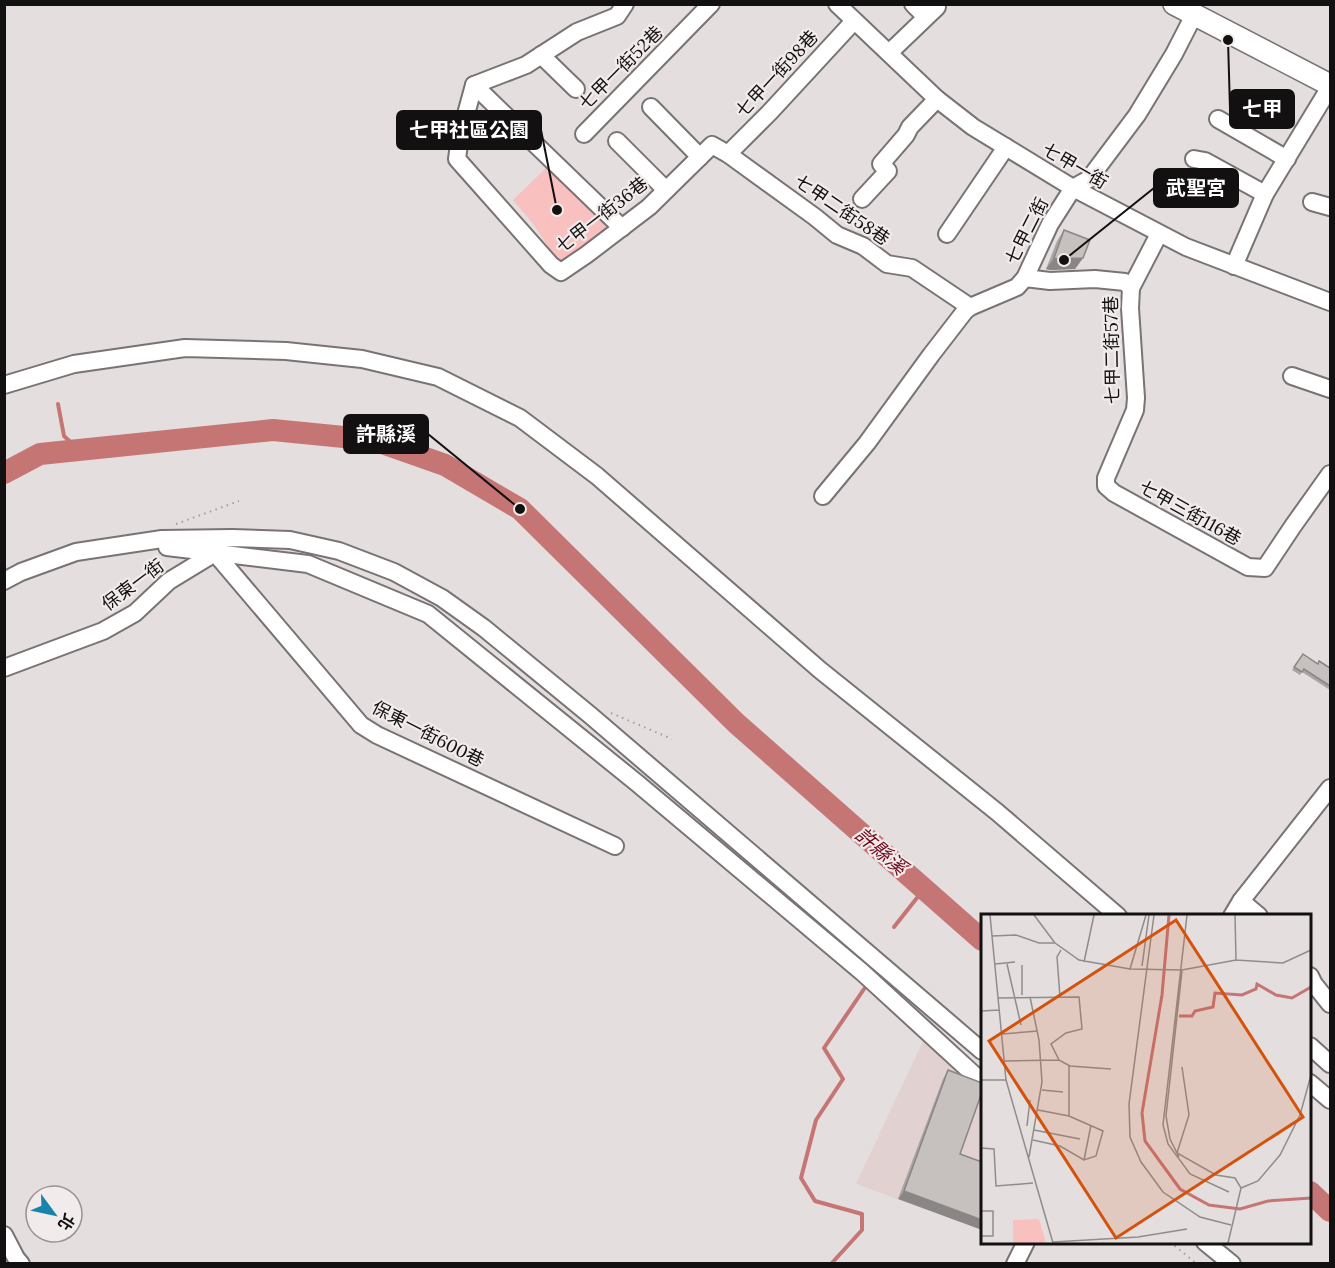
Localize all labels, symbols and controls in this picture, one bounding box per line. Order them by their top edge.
street label: 七甲一街52巷 [574,21,667,114]
street label: 七甲一街98巷 [731,25,823,122]
callout: 七甲 [1230,90,1294,128]
text: 七甲 [1242,96,1282,121]
callout: 七甲社區公園 [397,111,541,149]
text: 七甲社區公園 [409,117,529,142]
street label: 七甲一街 [1038,138,1112,194]
street label: 七甲二街58巷 [790,169,894,250]
callout: 武聖宮 [1154,169,1238,207]
street label: 七甲一街36巷 [551,172,652,258]
text: 武聖宮 [1166,175,1226,200]
street label: 七甲二街 [1000,193,1053,268]
street label: 七甲二街57巷 [1099,296,1124,404]
callout: 許縣溪 [344,415,428,453]
text: 許縣溪 [356,421,416,446]
street label: 七甲三街116巷 [1135,475,1245,550]
street label: 保東一街 [97,554,168,615]
street label: 保東一街600巷 [368,695,488,772]
water label: 許縣溪 [850,822,914,882]
inset map [981,914,1311,1244]
north arrow [24,1184,84,1244]
text: 北 [54,1210,79,1234]

